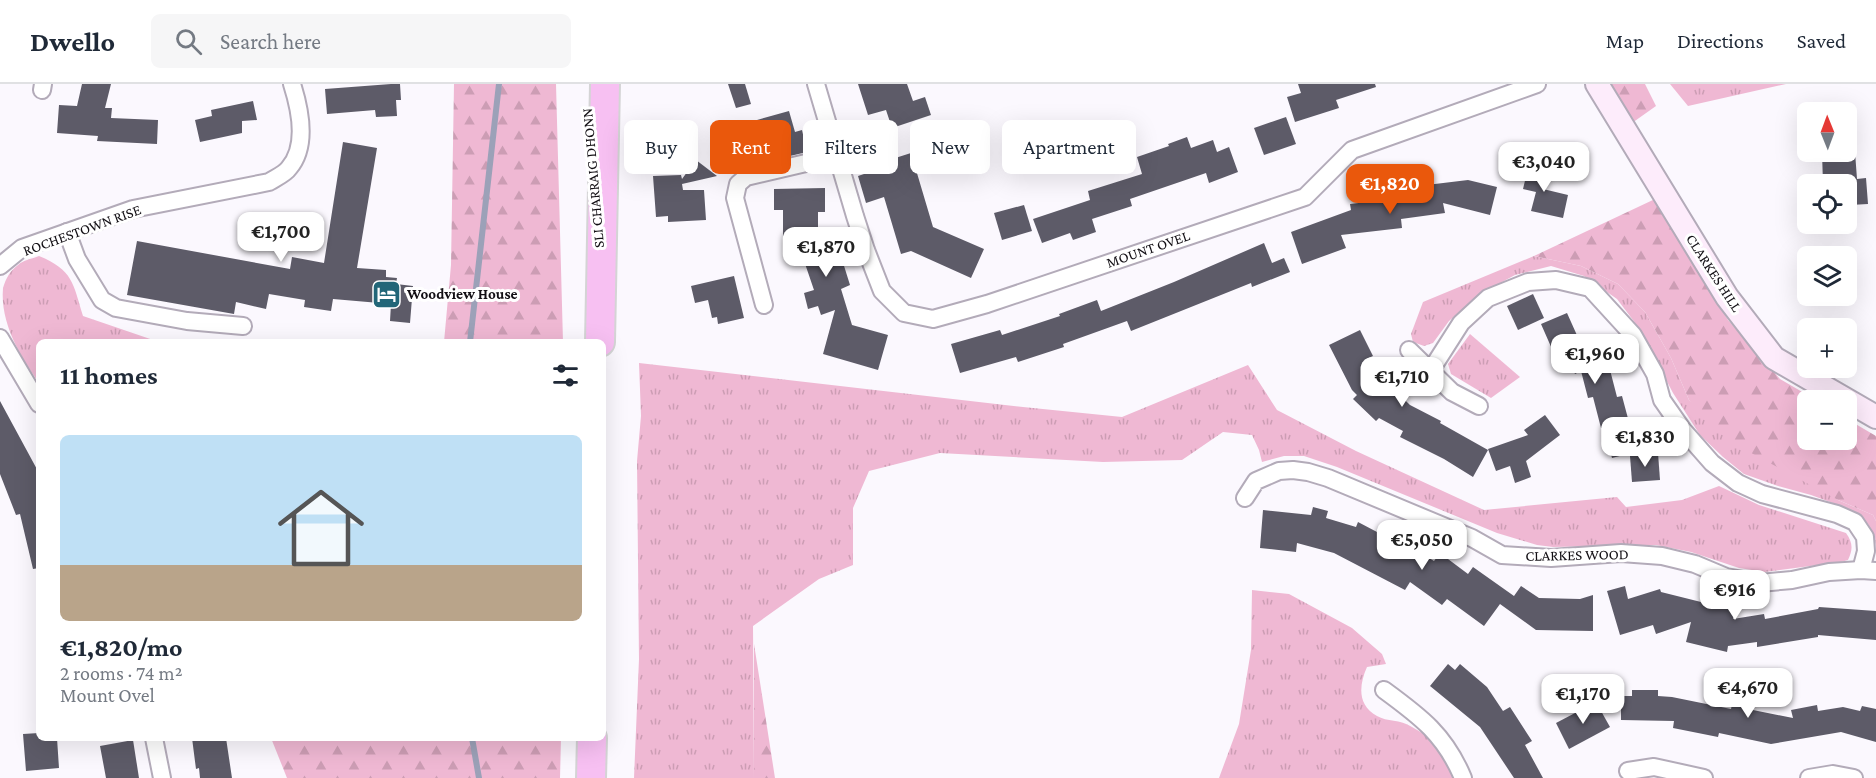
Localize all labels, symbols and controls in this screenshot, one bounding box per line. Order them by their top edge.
search box [151,14,571,68]
icon: search [172,25,205,58]
text: Dwello [30,26,115,57]
text: Search here [220,29,321,54]
text: Map [1606,29,1644,53]
text: Directions [1677,29,1764,53]
text: Saved [1797,29,1846,53]
north arrow [1797,102,1857,162]
map controls [1797,102,1857,450]
street label: SLI CHARRAIG DHONN [579,107,607,249]
chip: Buy [624,120,698,174]
chip: Rent [710,120,791,174]
chip: Filters [803,120,898,174]
chip: New [910,120,990,174]
chip: Apartment [1002,120,1136,174]
pin: €3,040 [1495,142,1593,193]
text: €3,040 [1512,150,1576,172]
pin: €1,820 [1341,164,1439,215]
text: €1,820 [1360,172,1420,194]
button: locate [1797,174,1857,234]
street label: ROCHESTOWN RISE [21,201,143,259]
pin: €1,700 [232,212,330,263]
text: €1,700 [251,220,311,242]
pin: €1,870 [777,227,875,278]
street label: MOUNT OVEL [1104,227,1192,271]
street label: CLARKES HILL [1683,231,1745,315]
text: €1,870 [797,235,855,257]
button: layers [1797,246,1857,306]
hotel icon: Woodview House [370,278,402,310]
place label: Woodview House [406,286,517,302]
button: + [1797,318,1857,378]
pin: €1,960 [1546,334,1644,385]
text: €1,960 [1565,342,1625,364]
pin: €1,710 [1353,357,1451,408]
icon: filters [549,359,582,392]
text: 11 homes [60,361,158,390]
text: €1,710 [1375,365,1430,387]
button: − [1797,390,1857,450]
pin: €1,830 [1596,417,1694,468]
text: €1,830 [1615,425,1675,447]
icon: home [267,474,375,582]
pin: €5,050 [1373,520,1471,571]
text: €5,050 [1391,528,1453,550]
street label: CLARKES WOOD [1525,546,1629,564]
pin: €916 [1699,570,1771,621]
text: €916 [1714,578,1756,600]
text: €1,820/mo [60,633,183,662]
text: 2 rooms · 74 m² [60,662,182,684]
pin: €4,670 [1699,668,1797,719]
pin: €1,170 [1534,674,1632,725]
text: €4,670 [1718,676,1778,698]
text: €1,170 [1555,682,1611,704]
text: Mount Ovel [60,684,155,706]

